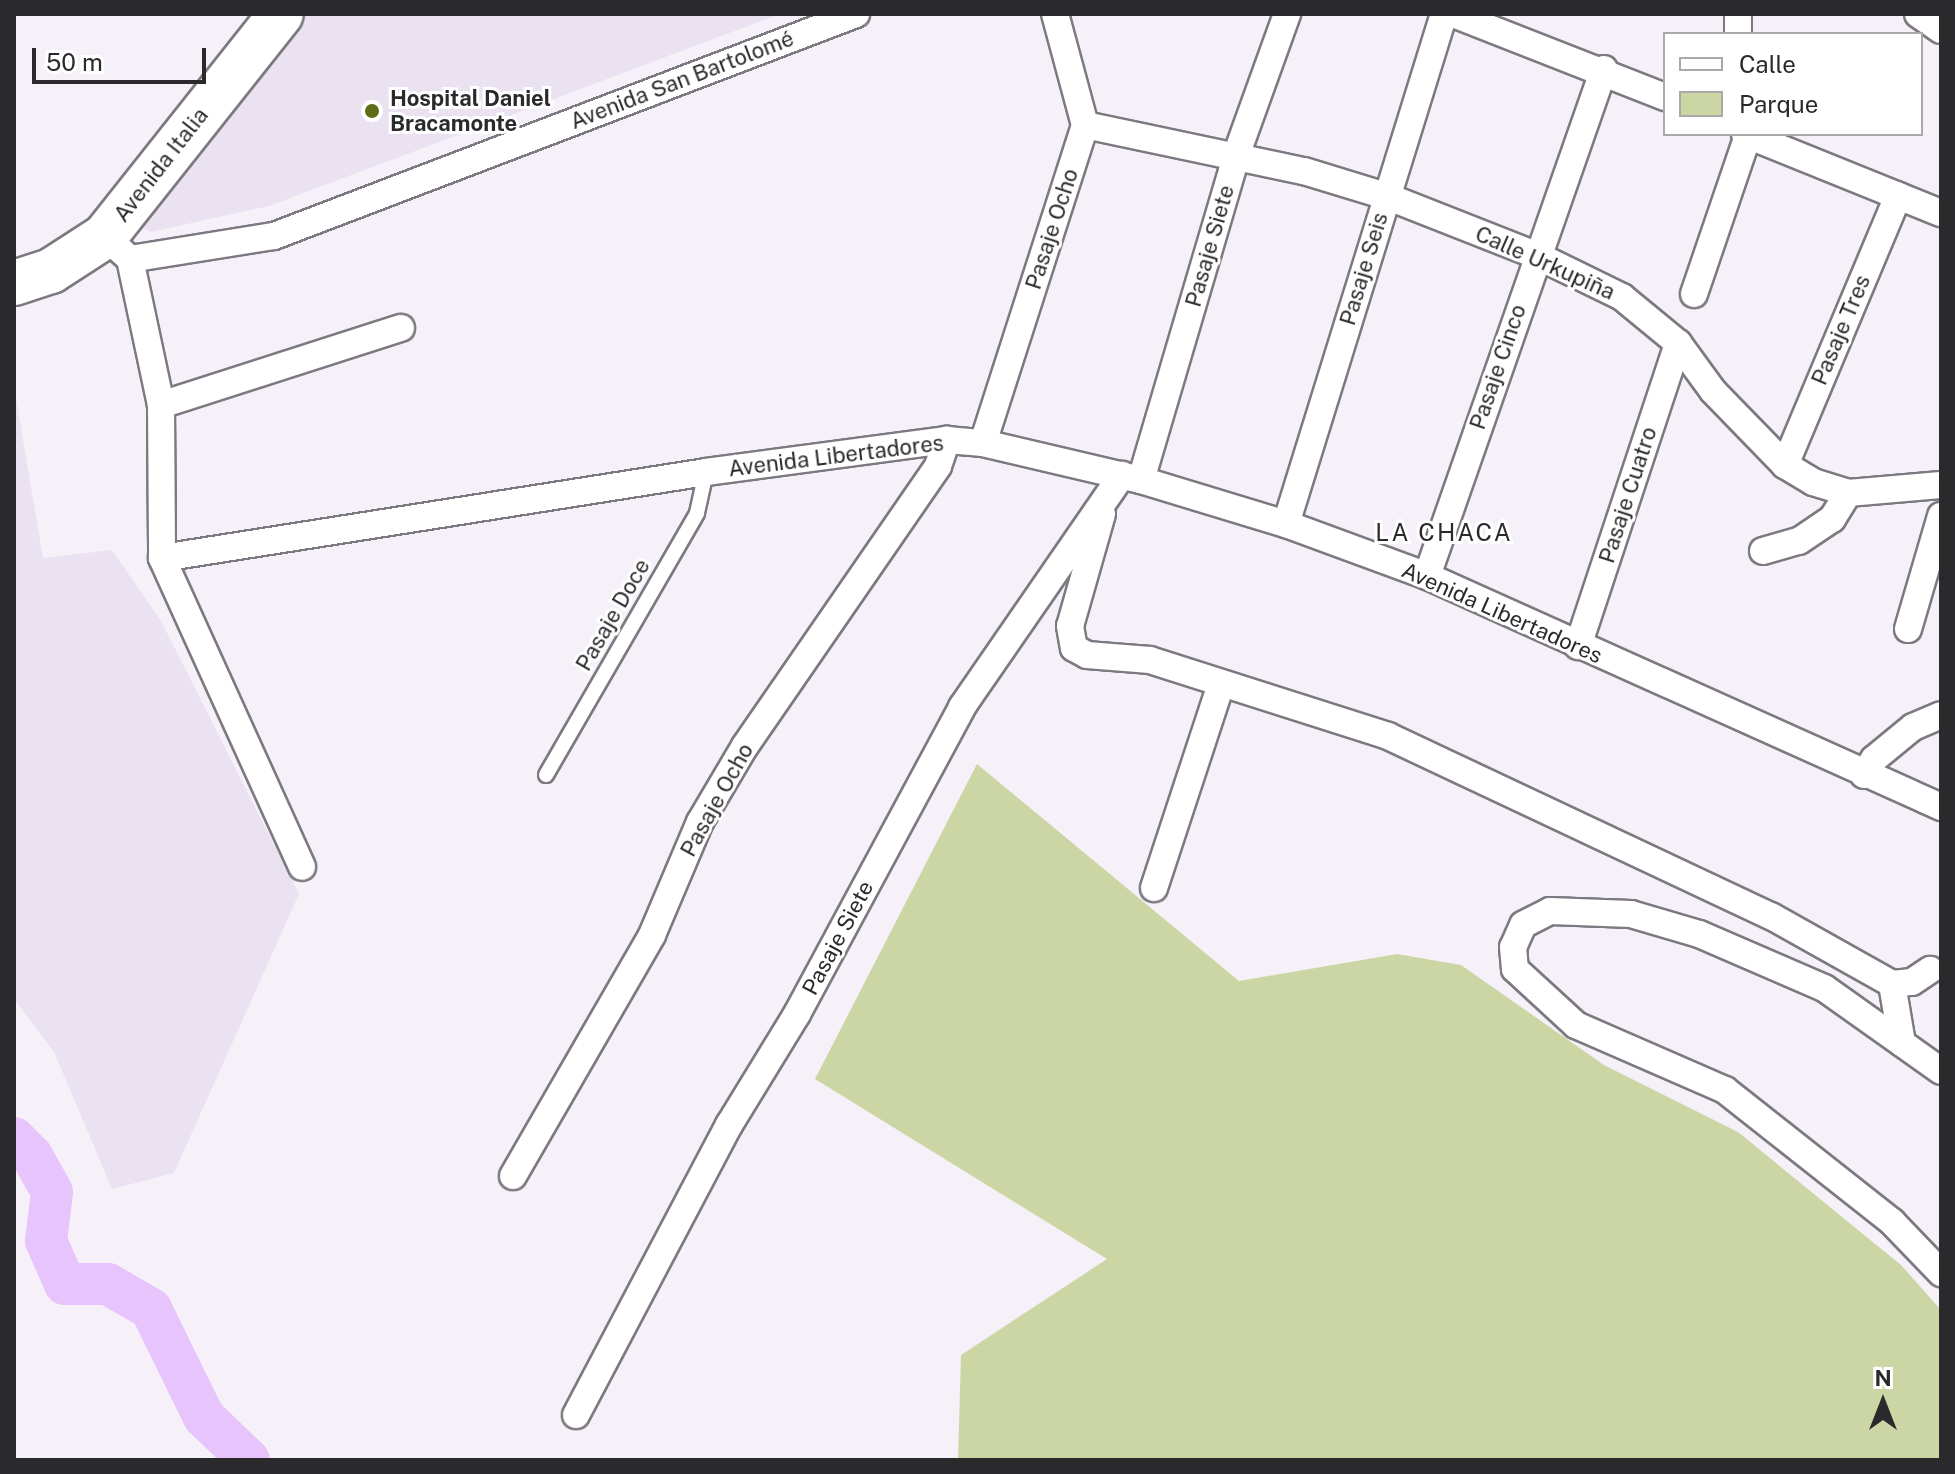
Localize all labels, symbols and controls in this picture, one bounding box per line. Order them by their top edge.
street label: Avenida San Bartolomé [567,25,797,135]
scale bar [36,32,210,82]
legend [1663,32,1923,136]
text: 50 m [46,48,103,76]
text: Calle [1739,50,1796,78]
place label: Hospital Daniel Bracamonte [390,85,551,136]
text: Parque [1739,90,1818,118]
marker: Hospital Daniel Bracamonte [361,100,383,122]
street label: Avenida Italia [108,103,214,227]
street label: Pasaje Ocho [1020,165,1084,293]
street label: Pasaje Siete [1180,182,1240,310]
street label: Pasaje Seis [1334,209,1394,329]
street label: Calle Urkupiña [1471,220,1619,306]
street label: Pasaje Tres [1806,271,1876,389]
street label: Pasaje Cinco [1464,301,1532,433]
street label: Pasaje Cuatro [1594,423,1662,567]
street label: Avenida Libertadores [727,430,945,482]
district label: LA CHACA [1375,519,1513,547]
street label: Pasaje Doce [570,554,656,676]
street label: Avenida Libertadores [1398,557,1606,669]
street label: Pasaje Ocho [675,739,759,861]
street label: Pasaje Siete [797,876,879,1000]
north arrow [1843,1362,1923,1442]
text: N [1874,1365,1892,1391]

